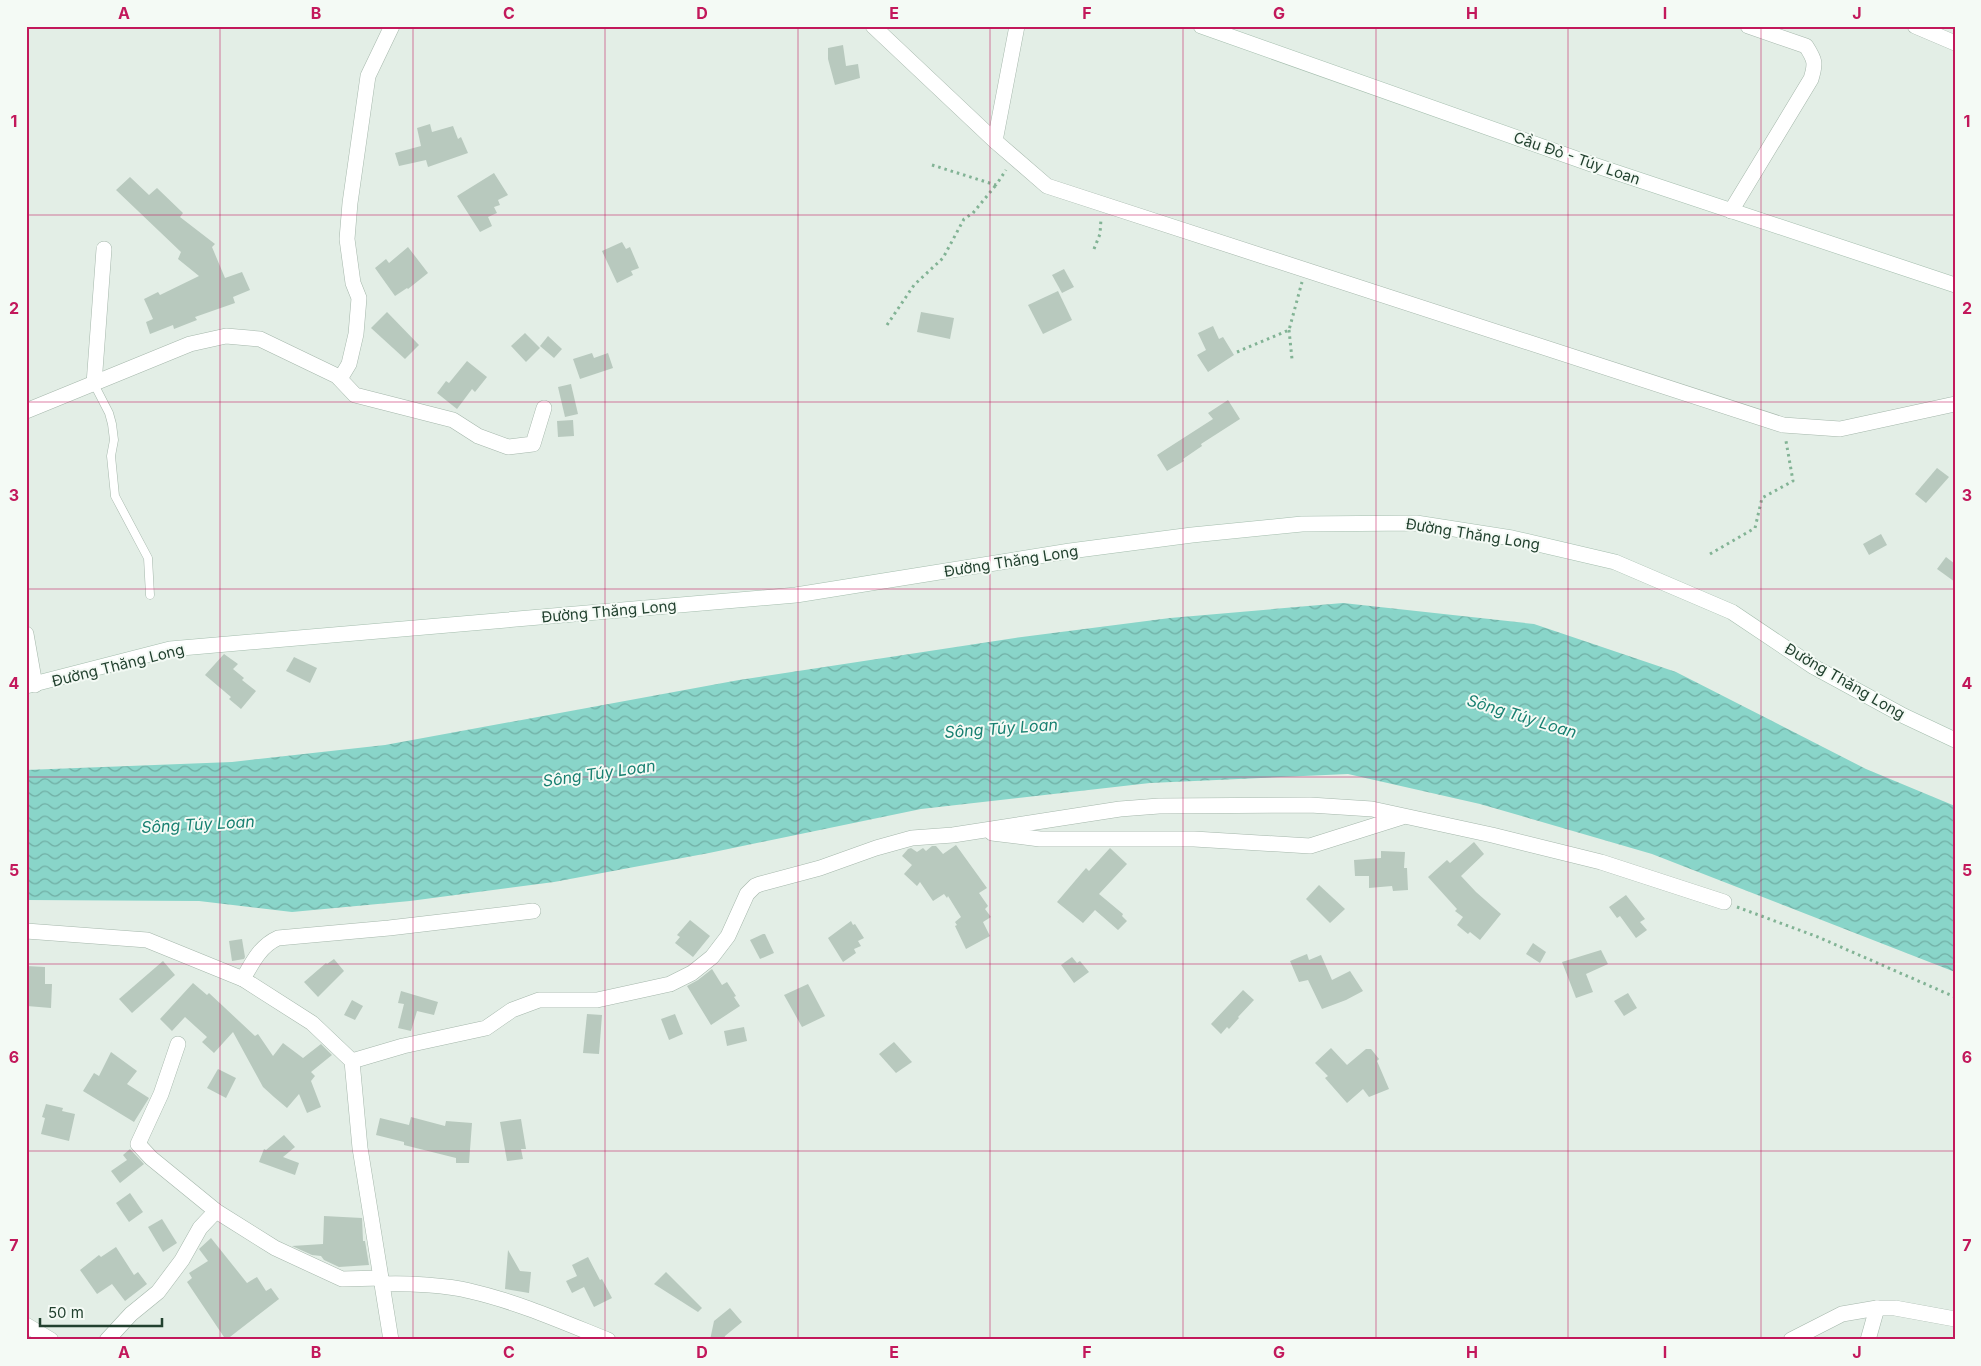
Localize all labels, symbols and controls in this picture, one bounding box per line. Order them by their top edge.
text: A [118,3,130,23]
text: B [311,3,321,23]
text: C [503,3,515,23]
text: D [696,3,708,23]
text: E [889,3,899,23]
text: F [1082,3,1092,23]
text: G [1273,3,1285,23]
text: H [1466,3,1478,23]
text: I [1663,3,1667,23]
text: J [1852,3,1862,23]
text: 1 [11,111,17,131]
text: 1 [1964,111,1970,131]
street label: Cầu Đỏ - Túy Loan [1511,127,1643,189]
text: 2 [9,298,19,318]
text: 2 [1962,298,1972,318]
text: 3 [9,485,19,505]
text: 3 [1962,485,1972,505]
street label: Đường Thăng Long [1405,514,1541,554]
street label: Đường Thăng Long [943,541,1079,581]
street label: Đường Thăng Long [541,596,677,626]
street label: Đường Thăng Long [50,639,186,691]
street label: Đường Thăng Long [1782,639,1908,723]
text: 4 [9,673,20,693]
text: 4 [1962,673,1973,693]
water label: Sông Túy Loan [1465,690,1579,742]
water label: Sông Túy Loan [944,714,1058,742]
water label: Sông Túy Loan [541,755,657,791]
water label: Sông Túy Loan [141,811,255,837]
text: 5 [9,860,19,880]
text: 5 [1962,860,1972,880]
text: 6 [9,1047,19,1067]
text: 6 [1962,1047,1972,1067]
text: 7 [9,1235,19,1255]
text: 7 [1962,1235,1972,1255]
scale bar [40,1296,162,1328]
text: 50 m [48,1303,84,1322]
text: A [118,1342,130,1362]
text: B [311,1342,321,1362]
text: C [503,1342,515,1362]
text: D [696,1342,708,1362]
text: E [889,1342,899,1362]
text: F [1082,1342,1092,1362]
text: G [1273,1342,1285,1362]
text: H [1466,1342,1478,1362]
text: I [1663,1342,1667,1362]
text: J [1852,1342,1862,1362]

